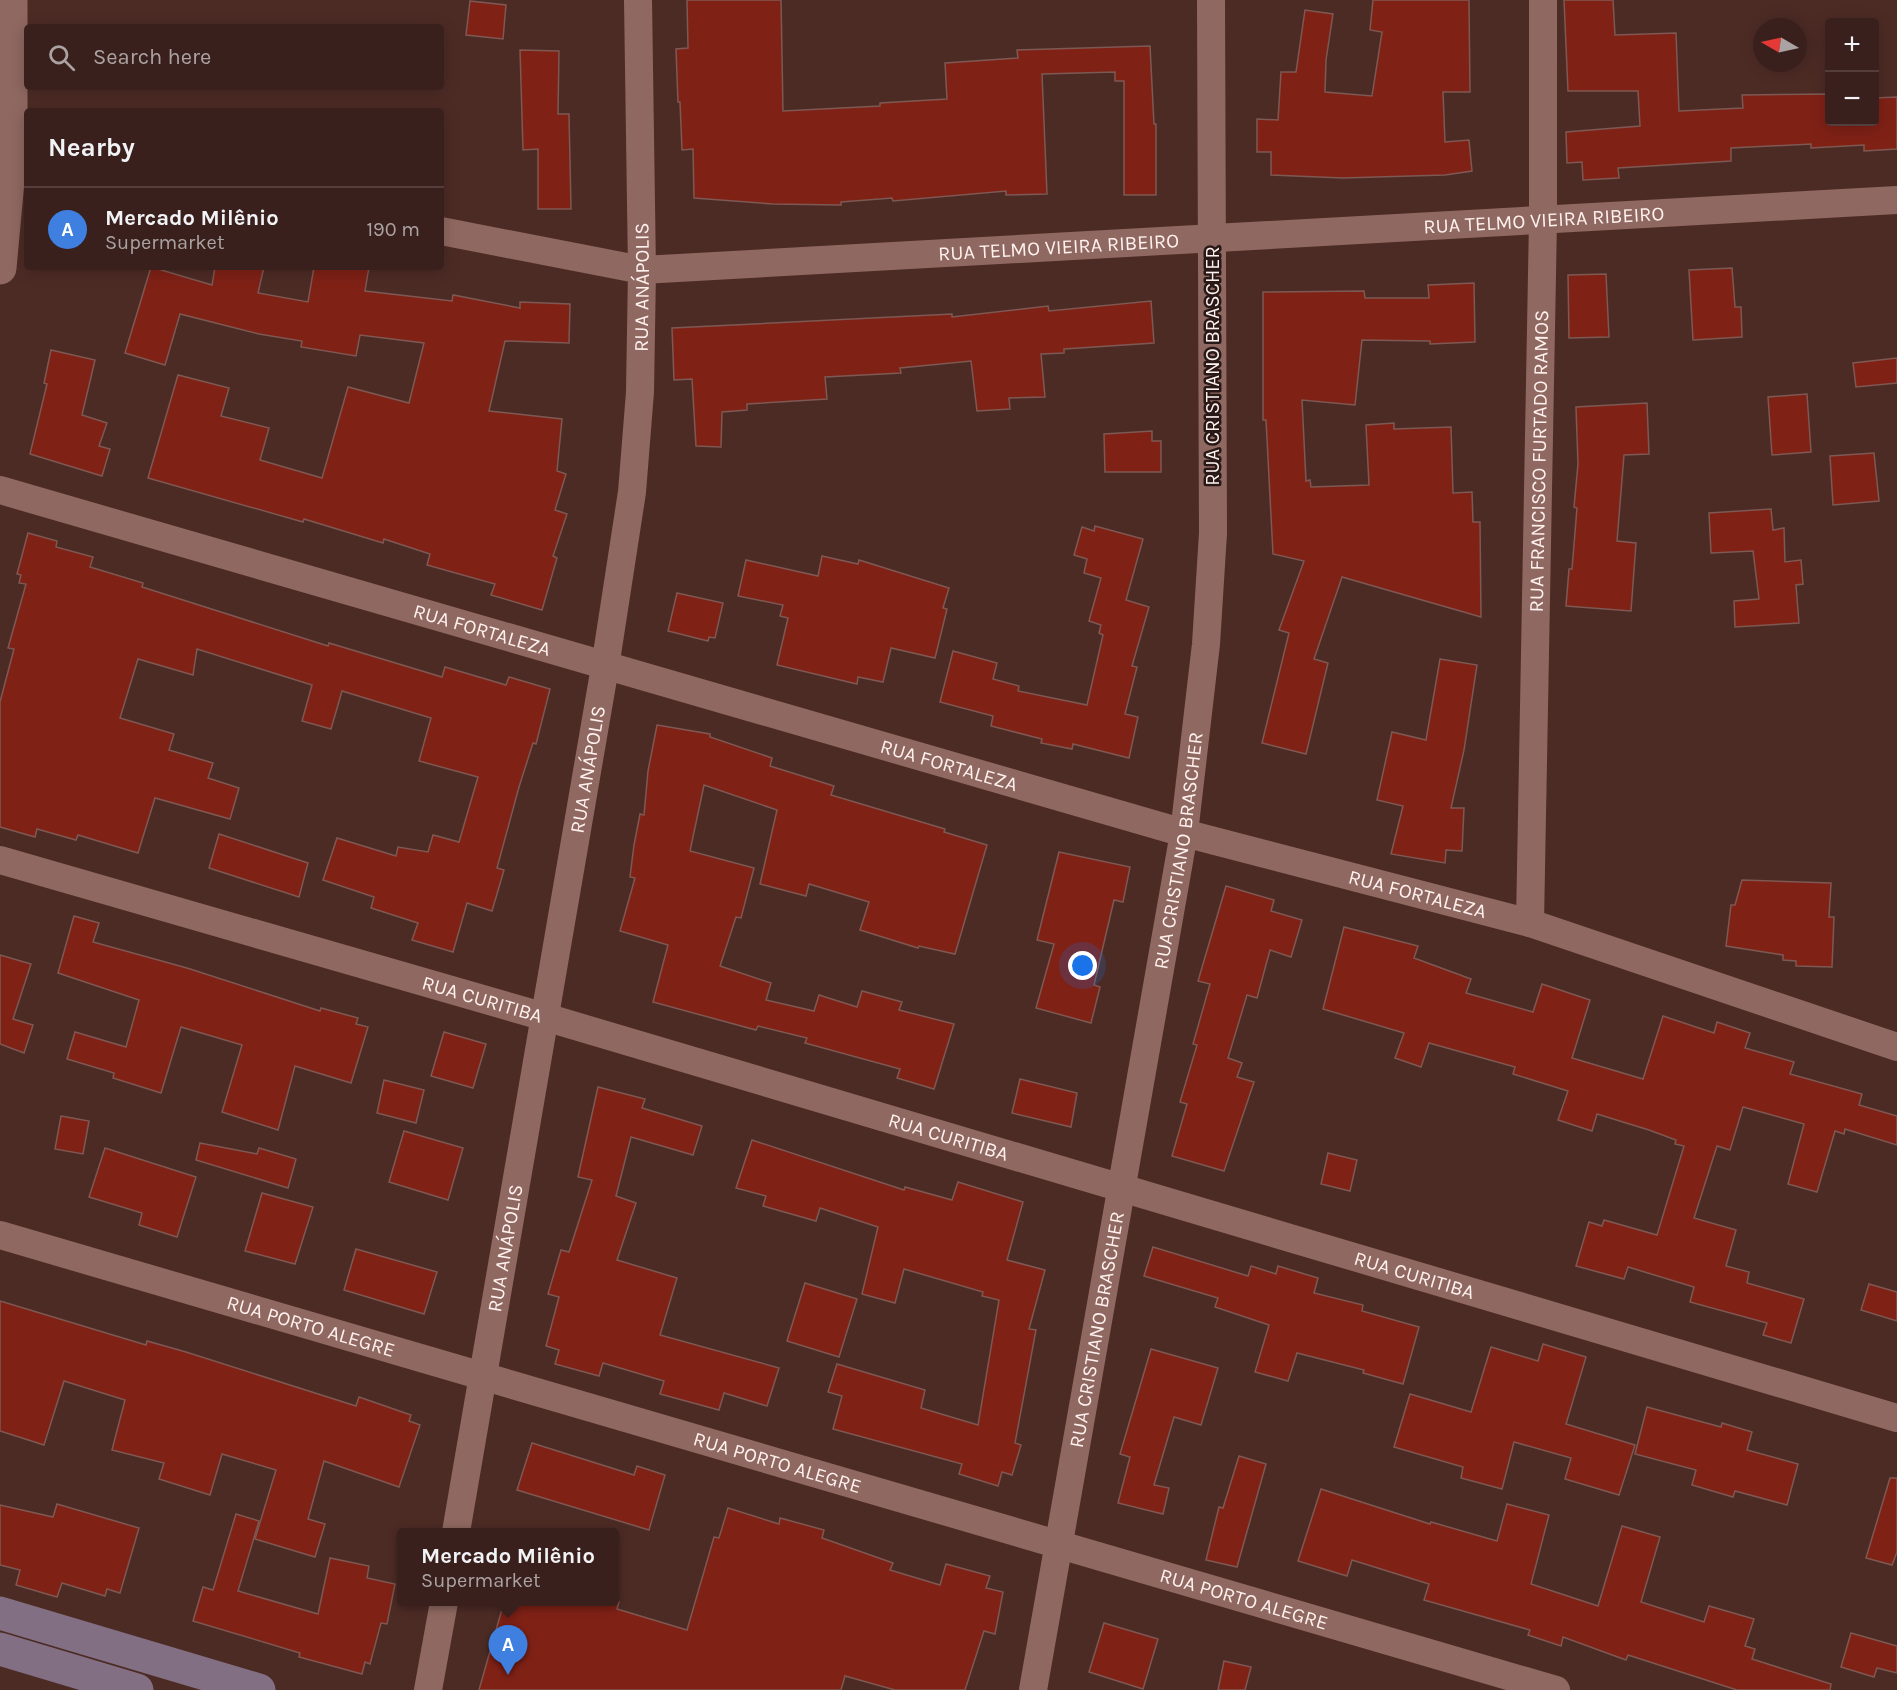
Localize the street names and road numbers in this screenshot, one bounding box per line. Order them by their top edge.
street label: RUA TELMO VIEIRA RIBEIRO [1423,202,1665,238]
street label: RUA ANÁPOLIS [630,222,654,352]
street label: RUA TELMO VIEIRA RIBEIRO [937,229,1180,265]
street label: RUA CRISTIANO BRASCHER [1201,246,1224,486]
street label: RUA FRANCISCO FURTADO RAMOS [1525,310,1553,613]
street label: RUA FORTALEZA [411,599,553,661]
street label: RUA ANÁPOLIS [566,704,610,835]
street label: RUA CRISTIANO BRASCHER [1149,731,1208,971]
street label: RUA FORTALEZA [878,735,1020,796]
street label: RUA FORTALEZA [1346,865,1489,923]
street label: RUA CURITIBA [419,971,545,1028]
street label: RUA CURITIBA [885,1108,1011,1166]
street label: RUA ANÁPOLIS [483,1183,528,1314]
street label: RUA CRISTIANO BRASCHER [1065,1210,1129,1450]
street label: RUA CURITIBA [1351,1247,1477,1304]
street label: RUA PORTO ALEGRE [224,1291,398,1362]
street label: RUA PORTO ALEGRE [691,1427,864,1498]
street label: RUA PORTO ALEGRE [1157,1564,1330,1635]

